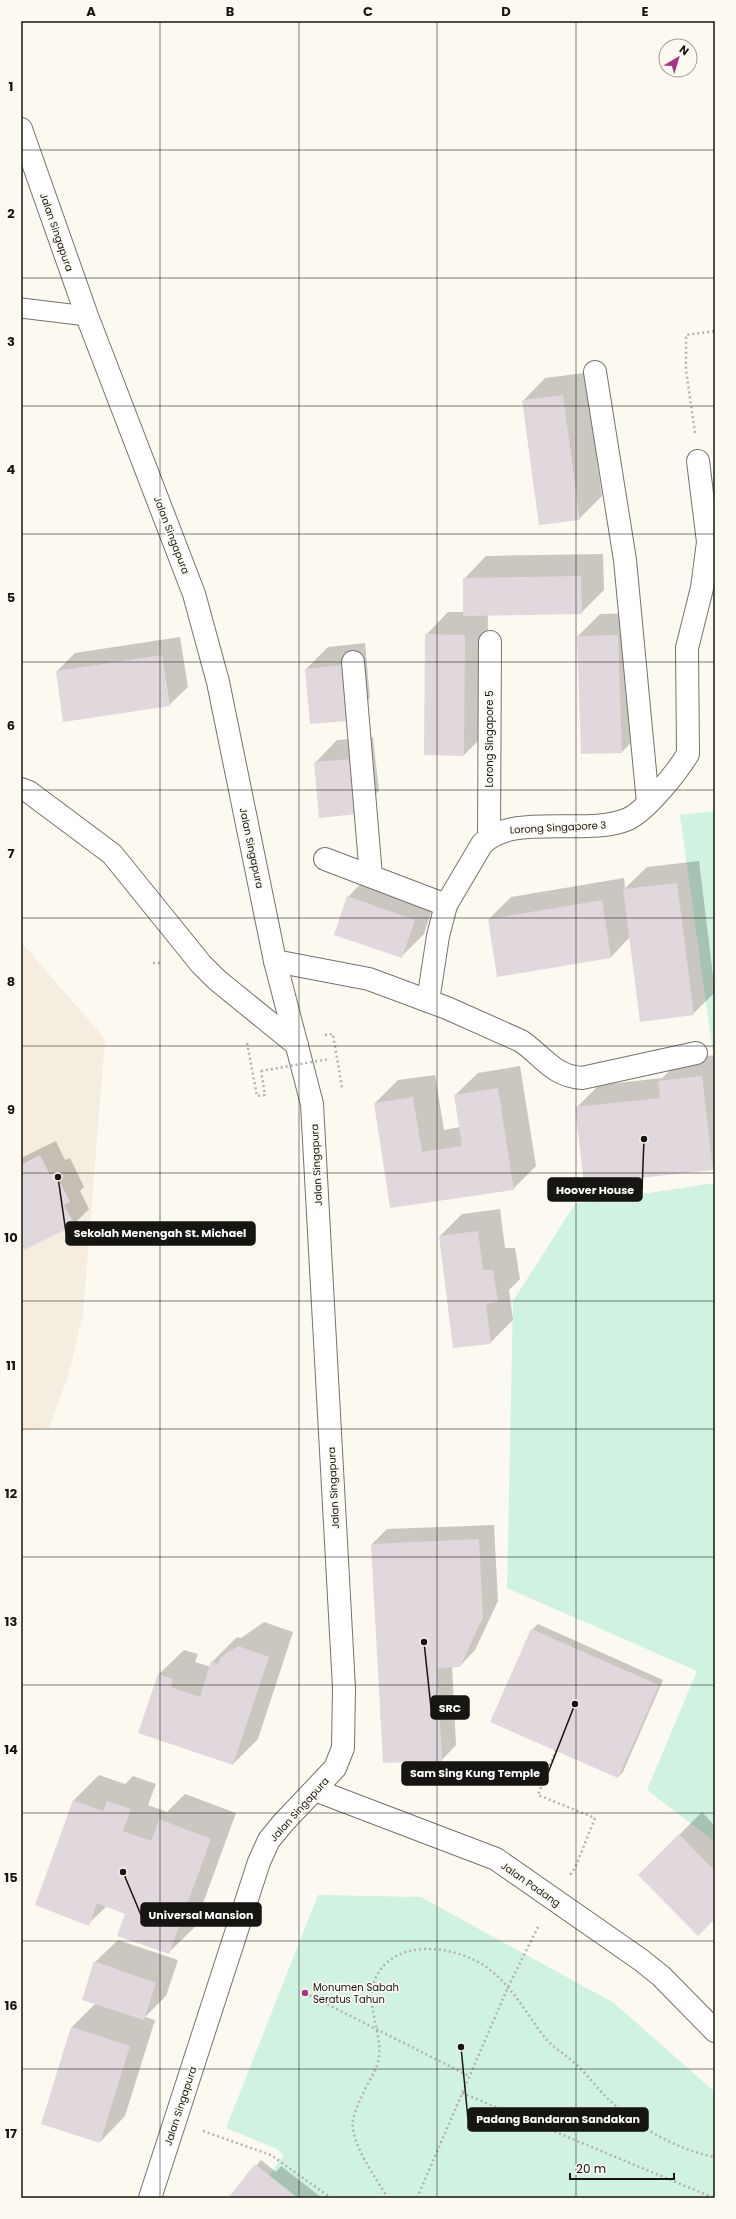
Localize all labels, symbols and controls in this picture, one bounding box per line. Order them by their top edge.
text: A [86,2,96,21]
text: B [226,2,235,21]
text: C [363,2,373,21]
text: D [501,2,511,21]
text: E [641,2,649,21]
north arrow [658,38,698,78]
text: N [676,41,692,59]
text: 1 [9,77,13,96]
street label: Jalan Singapura [36,191,77,273]
text: 2 [7,204,15,223]
text: 3 [7,332,15,351]
text: 4 [7,460,16,479]
street label: Jalan Singapura [150,494,193,576]
text: 5 [7,588,15,607]
street label: Lorong Singapore 5 [482,691,497,787]
text: 6 [7,716,15,735]
street label: Jalan Singapura [236,806,267,890]
street label: Lorong Singapore 3 [509,817,607,838]
text: 7 [8,844,15,863]
text: 8 [7,972,15,991]
text: 9 [7,1100,15,1119]
street label: Jalan Singapura [307,1124,326,1206]
callout: Hoover House [548,1178,642,1201]
text: Hoover House [556,1182,634,1198]
callout: Sekolah Menengah St. Michael [66,1222,255,1245]
text: Sekolah Menengah St. Michael [74,1225,246,1241]
text: 10 [4,1228,18,1247]
text: 11 [6,1356,16,1375]
street label: Jalan Singapura [324,1447,343,1529]
text: 12 [5,1484,18,1503]
text: 13 [5,1612,18,1631]
callout: SRC [431,1696,469,1719]
text: SRC [439,1700,461,1716]
text: 14 [4,1740,18,1759]
callout: Sam Sing Kung Temple [402,1762,548,1785]
text: Sam Sing Kung Temple [410,1765,540,1781]
street label: Jalan Singapura [266,1774,332,1845]
street label: Jalan Padang [498,1858,564,1911]
text: 15 [4,1868,18,1887]
callout: Universal Mansion [141,1903,261,1926]
text: Universal Mansion [149,1907,253,1923]
place label: Monumen Sabah Seratus Tahun [313,1980,399,2007]
marker: Monumen Sabah Seratus Tahun [300,1988,310,1998]
text: 16 [4,1996,18,2015]
street label: Jalan Singapura [161,2065,200,2148]
callout: Padang Bandaran Sandakan [468,2108,648,2131]
text: Padang Bandaran Sandakan [476,2111,640,2127]
text: 17 [5,2124,17,2143]
scale bar [570,2155,674,2181]
text: 20 m [576,2160,606,2177]

